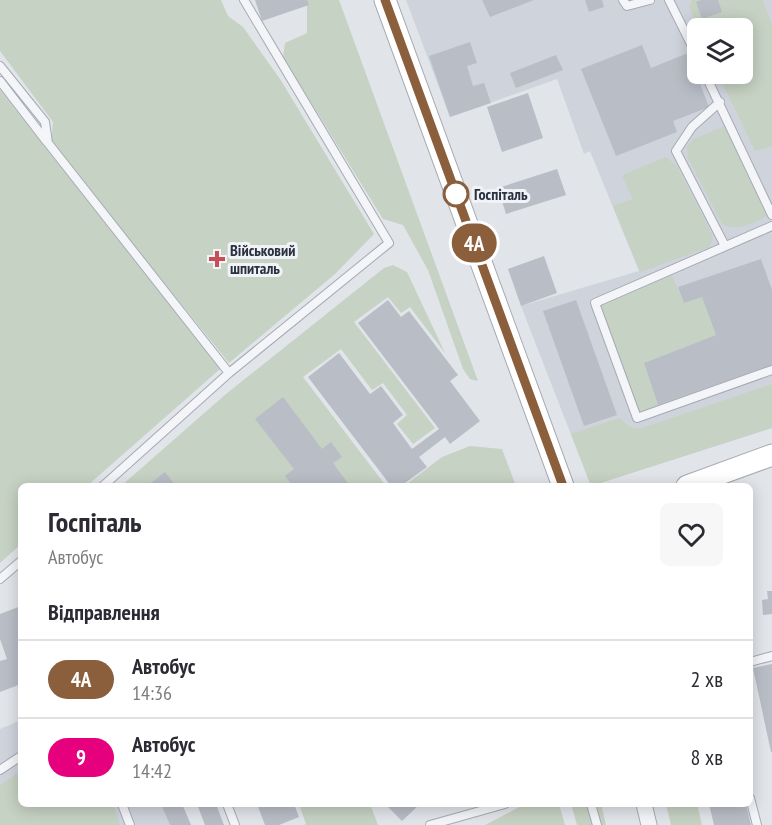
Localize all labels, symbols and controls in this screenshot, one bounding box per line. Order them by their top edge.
map controls [687,18,753,84]
button: layers [687,18,753,84]
marker: Госпіталь [443,181,469,207]
place label: Госпіталь [474,184,528,204]
line badge: 4А [447,224,501,262]
text: 4А [464,230,484,257]
place label: Військовий шпиталь [230,240,295,278]
marker: Військовий шпиталь [208,250,226,268]
text: Госпіталь [48,503,142,540]
button: heart [660,503,723,566]
text: Автобус [48,544,103,570]
text: Відправлення [48,598,160,626]
text: Автобус [132,652,195,680]
text: 2 хв [691,665,723,693]
text: 4А [71,666,91,693]
text: 14:36 [132,680,172,706]
text: Автобус [132,730,195,758]
text: 8 хв [691,743,723,771]
text: 9 [76,744,86,771]
text: 14:42 [132,758,172,784]

